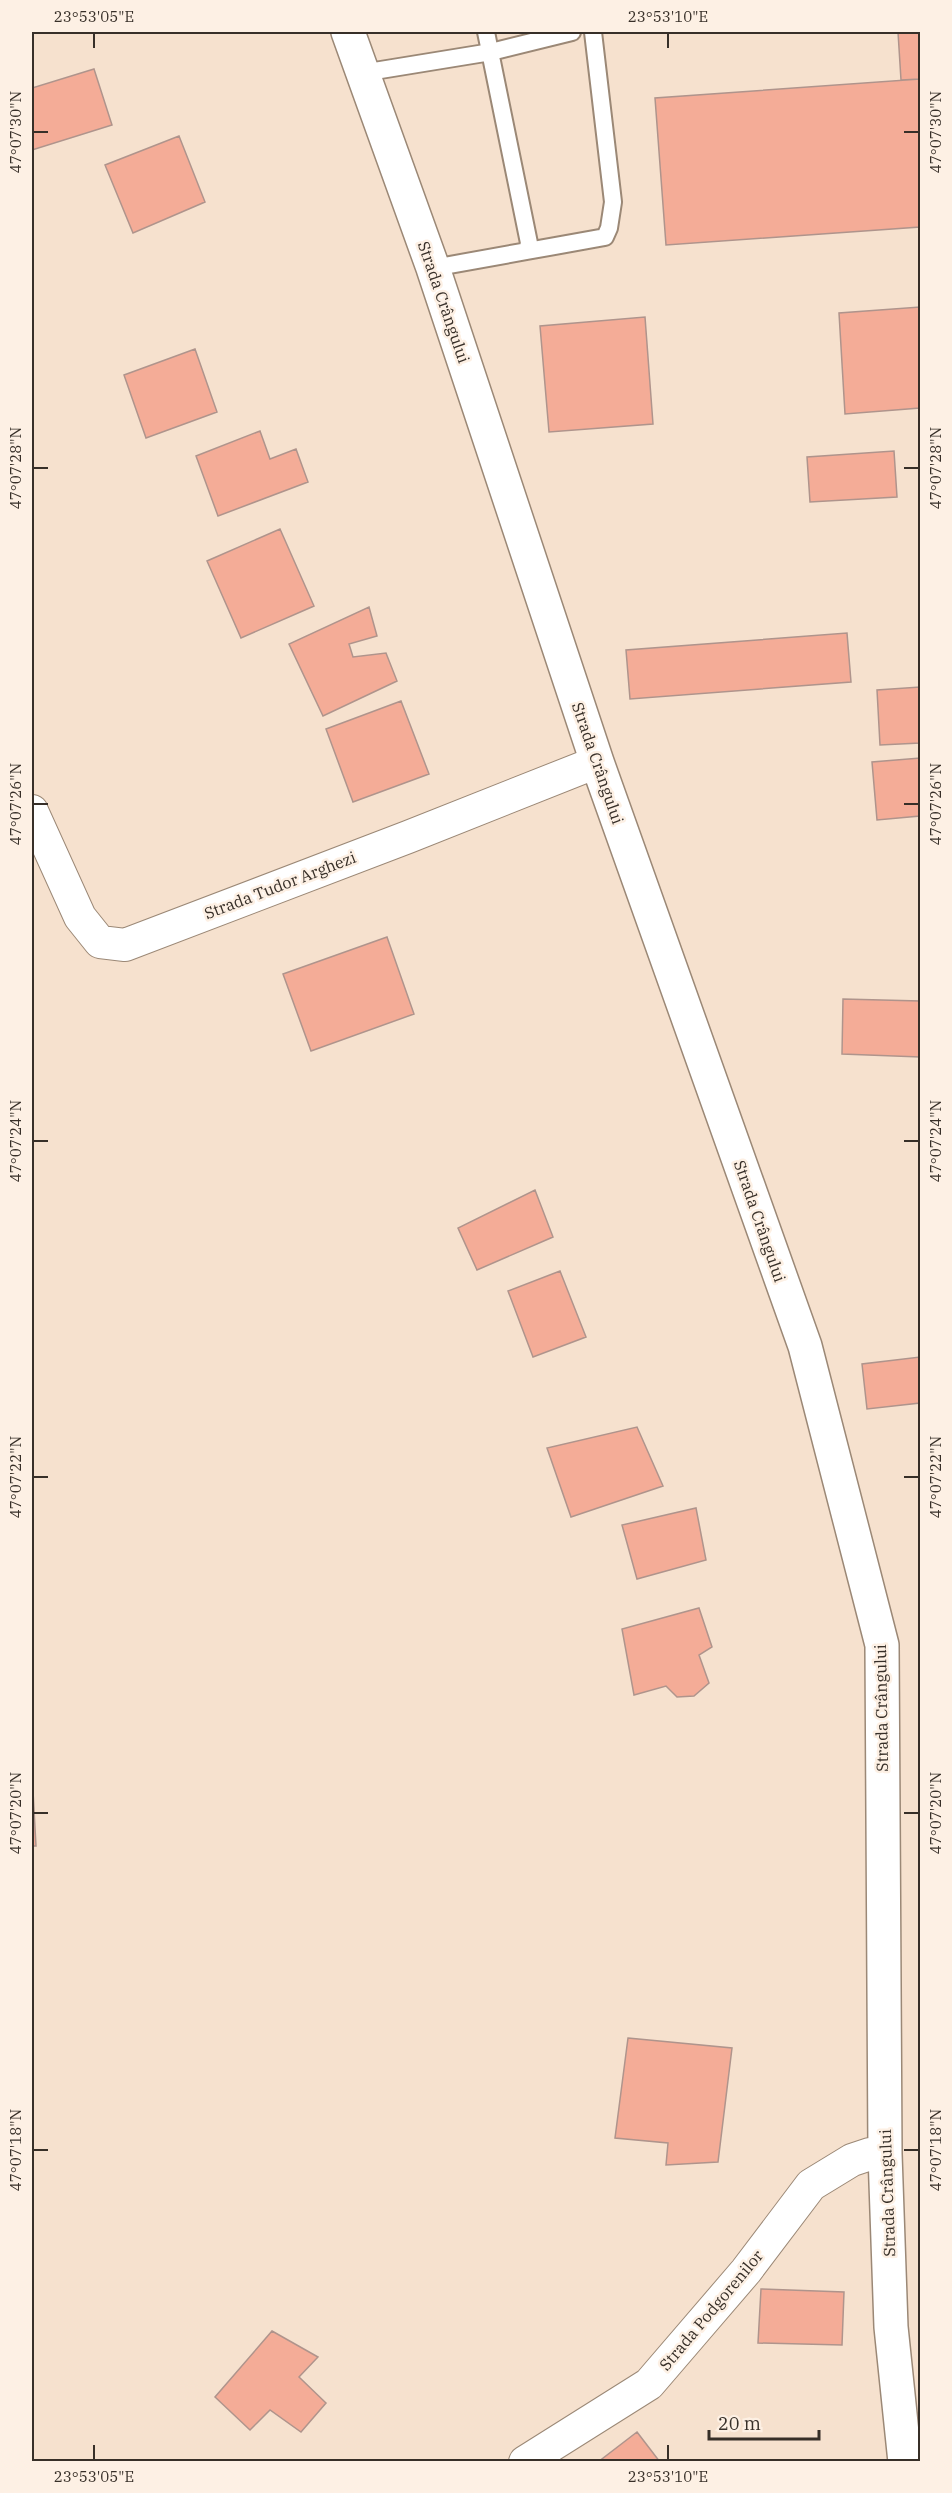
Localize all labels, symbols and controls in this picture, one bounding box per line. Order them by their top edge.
text: 23°53'05"E [54,7,134,26]
text: 23°53'10"E [628,7,708,26]
text: 47°07'30"N [6,91,25,173]
text: 47°07'30"N [926,91,945,173]
street label: Strada Crângului [414,238,474,366]
text: 47°07'28"N [6,427,25,509]
text: 47°07'28"N [926,427,945,509]
street label: Strada Crângului [568,699,628,827]
text: 47°07'26"N [6,763,25,845]
text: 47°07'26"N [926,763,945,845]
street label: Strada Tudor Arghezi [201,847,359,923]
text: 47°07'24"N [6,1100,25,1182]
text: 47°07'24"N [926,1100,945,1182]
street label: Strada Crângului [730,1157,790,1285]
text: 47°07'22"N [6,1436,25,1518]
text: 47°07'22"N [926,1436,945,1518]
street label: Strada Crângului [870,1644,892,1772]
text: 47°07'20"N [6,1772,25,1854]
text: 47°07'20"N [926,1772,945,1854]
text: 47°07'18"N [6,2109,25,2191]
text: 47°07'18"N [926,2109,945,2191]
street label: Strada Crângului [875,2129,899,2257]
street label: Strada Podgorenilor [655,2246,767,2374]
scale bar [709,2403,818,2441]
text: 20 m [718,2412,761,2435]
text: 23°53'05"E [54,2467,134,2486]
text: 23°53'10"E [628,2467,708,2486]

